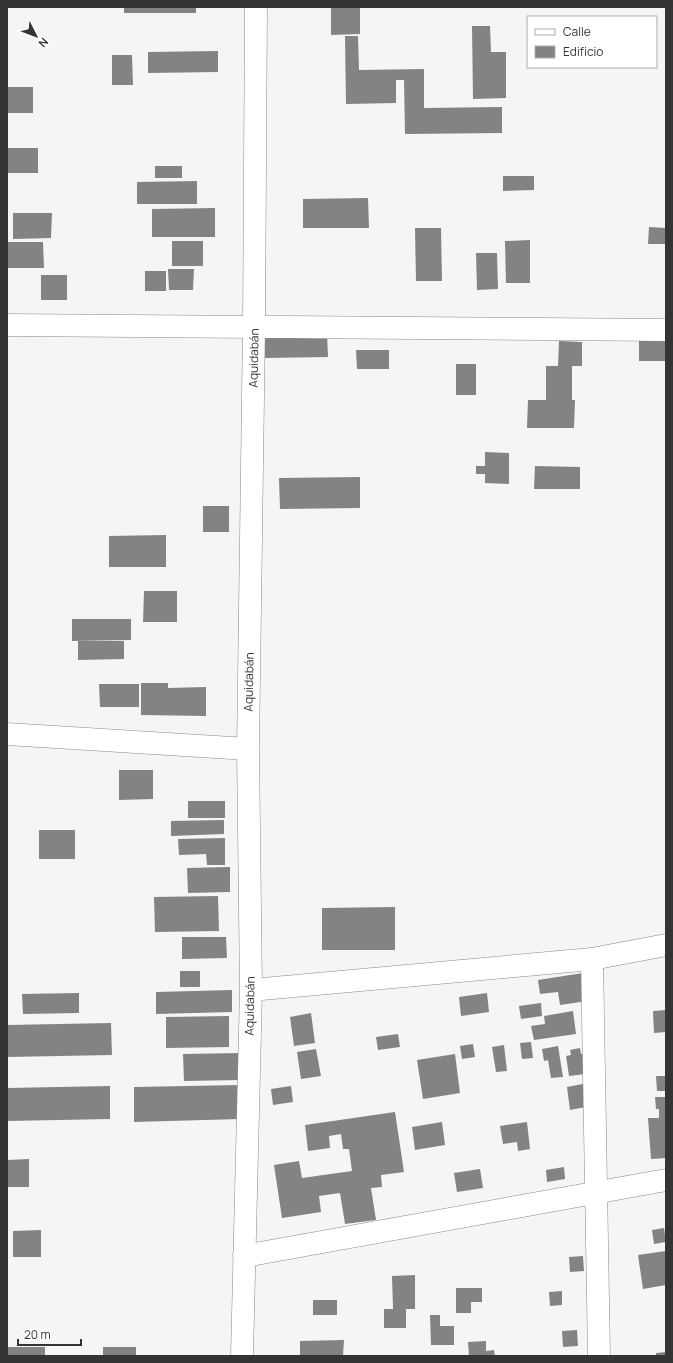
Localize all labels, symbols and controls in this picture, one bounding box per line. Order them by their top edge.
north arrow [16,16,56,56]
legend [527,16,657,68]
text: Calle [563,23,591,40]
text: N [36,35,52,51]
text: Edificio [563,43,603,60]
street label: Aquidabán [244,328,263,388]
street label: Aquidabán [239,652,258,712]
street label: Aquidabán [240,976,259,1036]
scale bar [18,1321,81,1347]
text: 20 m [24,1326,51,1343]

